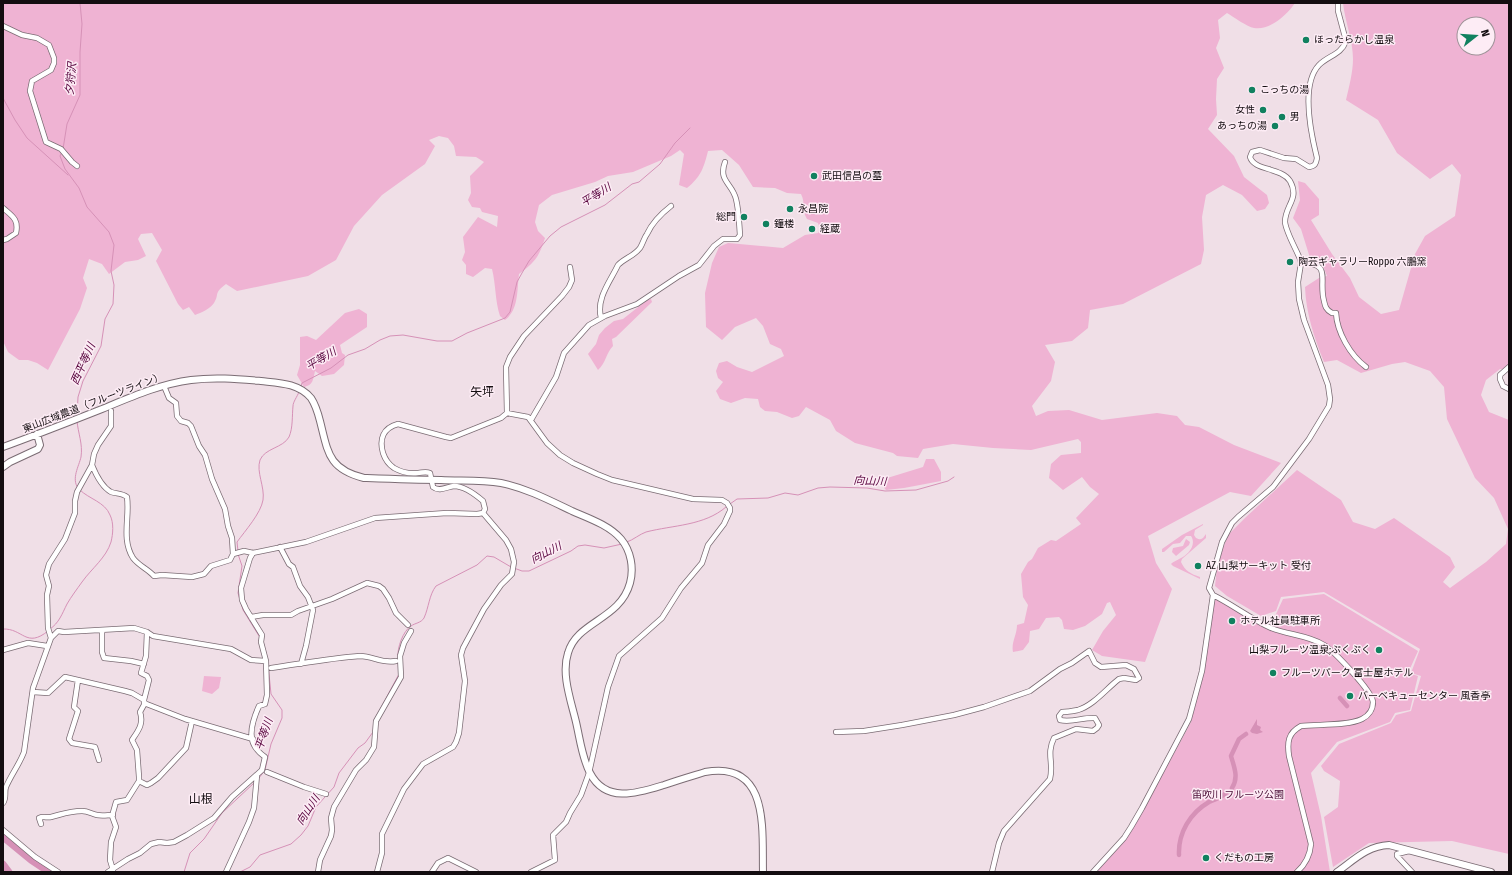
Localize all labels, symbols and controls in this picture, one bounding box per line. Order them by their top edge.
north arrow [1456,16,1496,56]
text: N [1478,28,1492,38]
place label: ほったらかし温泉 [1314,34,1395,46]
marker: ほったらかし温泉 [1301,35,1311,45]
water label: 夕狩沢 [63,60,79,96]
place label: こっちの湯 [1260,84,1309,96]
marker: こっちの湯 [1247,85,1257,95]
place label: 女性 [1235,104,1255,116]
marker: 女性 [1258,105,1268,115]
place label: 男 [1290,111,1300,123]
marker: 男 [1277,112,1287,122]
place label: あっちの湯 [1217,120,1267,132]
marker: あっちの湯 [1270,121,1280,131]
place label: 武田信昌の墓 [822,170,882,182]
marker: 武田信昌の墓 [809,171,819,181]
water label: 平等川 [579,180,614,209]
place label: 永昌院 [798,203,828,215]
marker: 永昌院 [785,204,795,214]
place label: 総門 [716,211,736,223]
marker: 総門 [739,212,749,222]
place label: 鐘楼 [774,218,794,230]
marker: 鐘楼 [761,219,771,229]
place label: 経蔵 [820,223,840,235]
marker: 経蔵 [807,224,817,234]
place label: 陶芸ギャラリーRoppo 六鵬窯 [1298,256,1427,268]
marker: 陶芸ギャラリーRoppo 六鵬窯 [1285,257,1295,267]
water label: 西平等川 [68,340,98,387]
water label: 平等川 [304,344,339,373]
street label: 東山広域農道（フルーツライン） [21,371,165,435]
district label: 矢坪 [470,385,494,399]
water label: 向山川 [853,474,888,488]
water label: 向山川 [528,539,565,566]
place label: AZ 山梨サーキット 受付 [1206,560,1311,572]
marker: AZ 山梨サーキット 受付 [1193,561,1203,571]
place label: ホテル社員駐車所 [1240,615,1320,627]
marker: ホテル社員駐車所 [1227,616,1237,626]
place label: 山梨フルーツ温泉;ぷくぷく [1249,644,1371,656]
marker: 山梨フルーツ温泉;ぷくぷく [1374,645,1384,655]
place label: フルーツパーク 富士屋ホテル [1281,667,1413,679]
marker: フルーツパーク 富士屋ホテル [1268,668,1278,678]
place label: バーベキューセンター 風香亭 [1358,690,1490,702]
marker: バーベキューセンター 風香亭 [1345,691,1355,701]
water label: 平等川 [252,715,276,752]
park label: 笛吹川 フルーツ公園 [1192,789,1284,801]
district label: 山根 [189,792,213,806]
water label: 向山川 [294,792,323,827]
place label: くだもの工房 [1214,852,1274,864]
marker: くだもの工房 [1201,853,1211,863]

